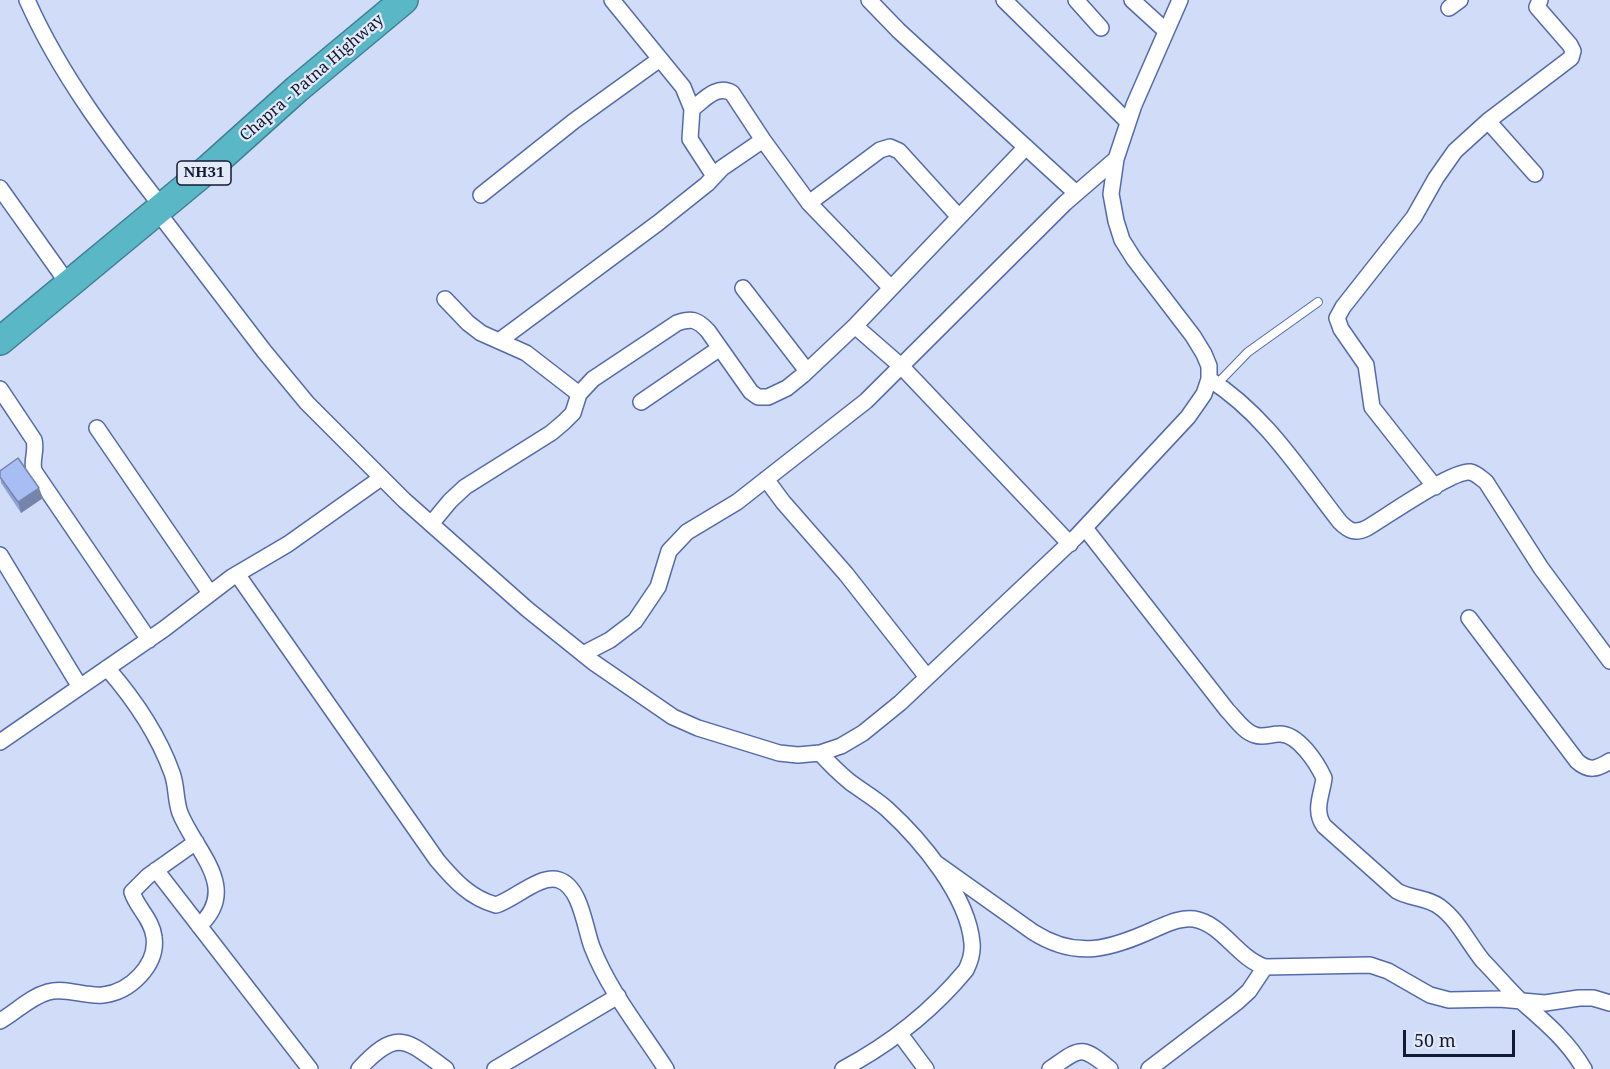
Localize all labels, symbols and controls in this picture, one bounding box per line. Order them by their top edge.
street label: Chapra - Patna Highway [236,10,388,146]
road number: NH31 [177,161,231,185]
scale bar [1406,1018,1518,1056]
text: 50 m [1414,1028,1456,1052]

